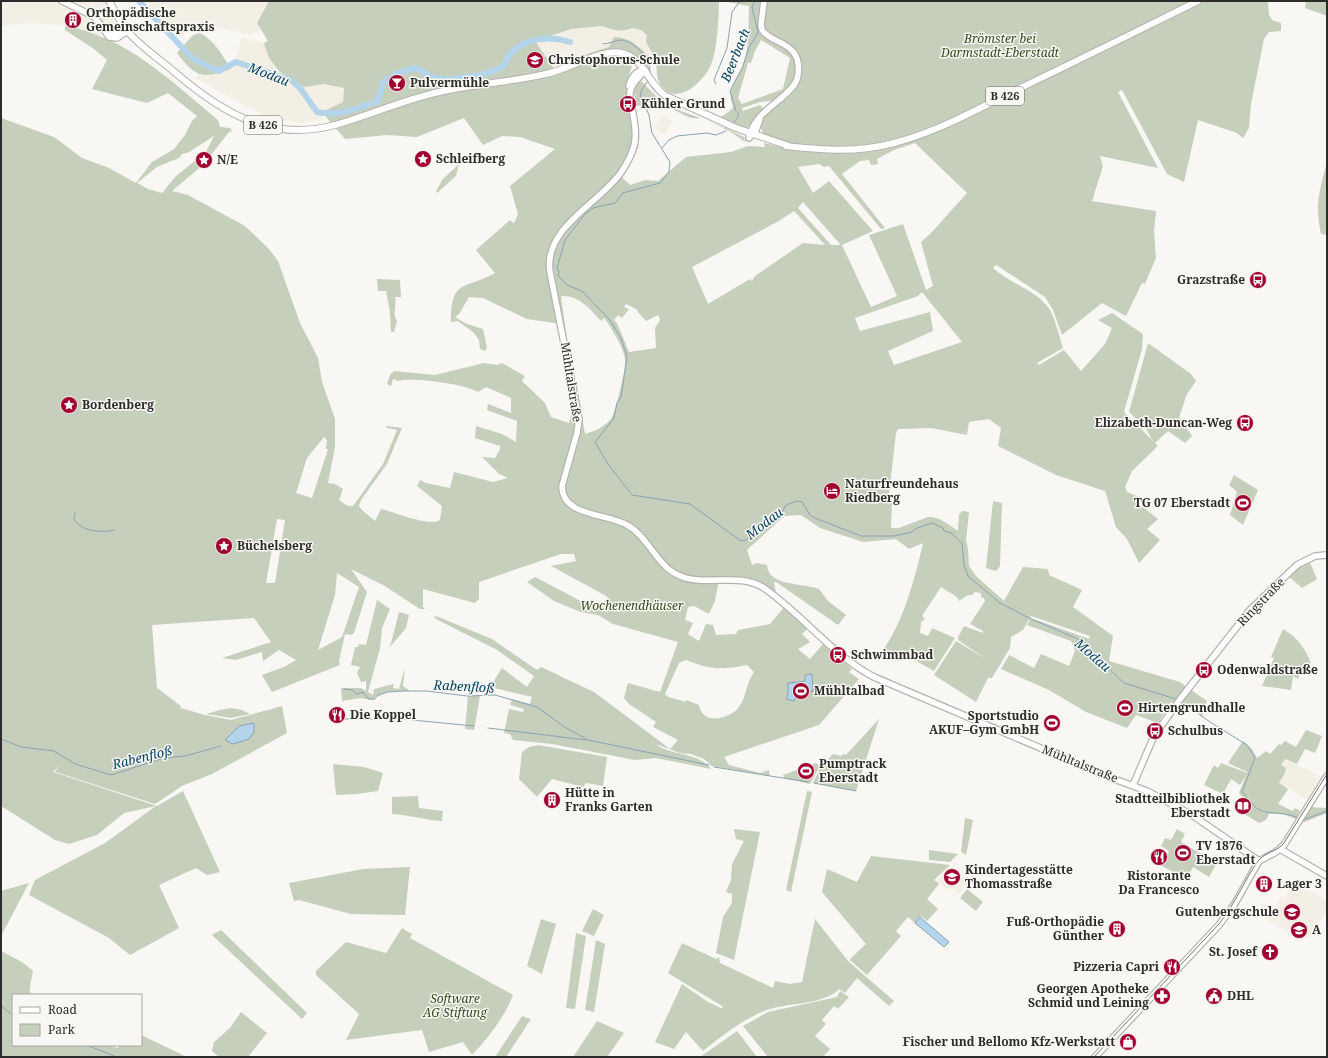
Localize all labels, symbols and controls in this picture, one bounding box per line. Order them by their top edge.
place label: Orthopädische Gemeinschaftspraxis [86,4,215,35]
building icon: Orthopädische Gemeinschaftspraxis [63,10,83,30]
water label: Beerbach [716,25,754,85]
park label: Brömster bei Darmstadt-Eberstadt [940,30,1060,61]
school or university icon: Christophorus-Schule [525,50,545,70]
place label: Christophorus-Schule [548,51,680,68]
water label: Modau [245,58,292,90]
bar icon: Pulvermühle [387,73,407,93]
place label: Pulvermühle [410,74,489,91]
road number: B 426 [986,87,1024,105]
bus stop icon: Kühler Grund [618,94,638,114]
place label: Kühler Grund [641,95,726,112]
road number: B 426 [244,116,282,134]
place icon: Schleifberg [413,149,433,169]
place icon: N/E [194,150,214,170]
place label: Schleifberg [436,150,505,167]
place label: N/E [217,151,238,168]
bus stop icon: Grazstraße [1248,270,1268,290]
place label: Grazstraße [1177,271,1245,288]
street label: Mühltalstraße [557,341,586,423]
place icon: Bordenberg [59,395,79,415]
place label: Bordenberg [82,396,154,413]
bus stop icon: Elizabeth-Duncan-Weg [1235,413,1255,433]
place label: Elizabeth-Duncan-Weg [1095,414,1232,431]
place label: Naturfreundehaus Riedberg [845,475,959,506]
hotel icon: Naturfreundehaus Riedberg [822,481,842,501]
sports icon: TG 07 Eberstadt [1233,493,1253,513]
place label: TG 07 Eberstadt [1134,494,1230,511]
water label: Modau [741,503,786,544]
place icon: Büchelsberg [214,536,234,556]
place label: Büchelsberg [237,537,312,554]
street label: Ringstraße [1233,573,1288,630]
park label: Wochenendhäuser [580,597,684,614]
water label: Modau [1070,634,1115,676]
bus stop icon: Schwimmbad [828,645,848,665]
place label: Schwimmbad [851,646,933,663]
bus stop icon: Odenwaldstraße [1194,660,1214,680]
place label: Odenwaldstraße [1217,661,1318,678]
water label: Rabenfloß [432,675,495,697]
sports icon: Mühltalbad [791,681,811,701]
place label: Mühltalbad [814,682,885,699]
sports icon: Hirtengrundhalle [1115,698,1135,718]
place label: Hirtengrundhalle [1138,699,1246,716]
restaurant icon: Die Koppel [327,705,347,725]
place label: Die Koppel [350,706,417,723]
place label: Sportstudio AKUF–Gym GmbH [929,707,1039,738]
sports icon: Sportstudio AKUF–Gym GmbH [1042,713,1062,733]
bus stop icon: Schulbus [1145,721,1165,741]
place label: Schulbus [1168,722,1223,739]
water label: Rabenfloß [109,741,174,773]
street label: Mühltalstraße [1039,741,1121,787]
place label: Pumptrack Eberstadt [819,755,887,786]
sports icon: Pumptrack Eberstadt [796,761,816,781]
place label: Hütte in Franks Garten [565,784,653,815]
building icon: Hütte in Franks Garten [542,790,562,810]
place label: Stadtteilbibliothek Eberstadt [1115,790,1230,821]
library icon: Stadtteilbibliothek Eberstadt [1233,796,1253,816]
place label: TV 1876 Eberstadt [1196,837,1255,868]
sports icon: TV 1876 Eberstadt [1173,843,1193,863]
restaurant icon: Ristorante Da Francesco [1149,847,1169,867]
place label: Kindertagesstätte Thomasstraße [965,861,1073,892]
school or university icon: Kindertagesstätte Thomasstraße [942,867,962,887]
place label: Ristorante Da Francesco [1119,867,1199,898]
building icon: Lager 3 [1254,874,1274,894]
place label: Lager 3 [1277,875,1322,892]
school or university icon: Gutenbergschule [1282,902,1302,922]
place label: Gutenbergschule [1175,903,1279,920]
place label: Fuß-Orthopädie Günther [1007,913,1105,944]
building icon: Fuß-Orthopädie Günther [1107,919,1127,939]
school or university icon: A [1289,920,1309,940]
place label: A [1312,921,1322,938]
church icon: St. Josef [1260,942,1280,962]
place label: St. Josef [1209,943,1258,960]
restaurant icon: Pizzeria Capri [1162,957,1182,977]
place label: Pizzeria Capri [1073,958,1160,975]
place label: Georgen Apotheke Schmid und Leining [1028,980,1149,1011]
pharmacy icon: Georgen Apotheke Schmid und Leining [1152,986,1172,1006]
public building icon: DHL [1204,986,1224,1006]
place label: DHL [1227,987,1254,1004]
park label: Software AG Stiftung [422,990,488,1021]
legend [12,994,142,1046]
text: Road [48,1001,78,1018]
text: Park [48,1021,76,1038]
shop icon: Fischer und Bellomo Kfz-Werkstatt [1118,1032,1138,1052]
place label: Fischer und Bellomo Kfz-Werkstatt [903,1033,1115,1050]

